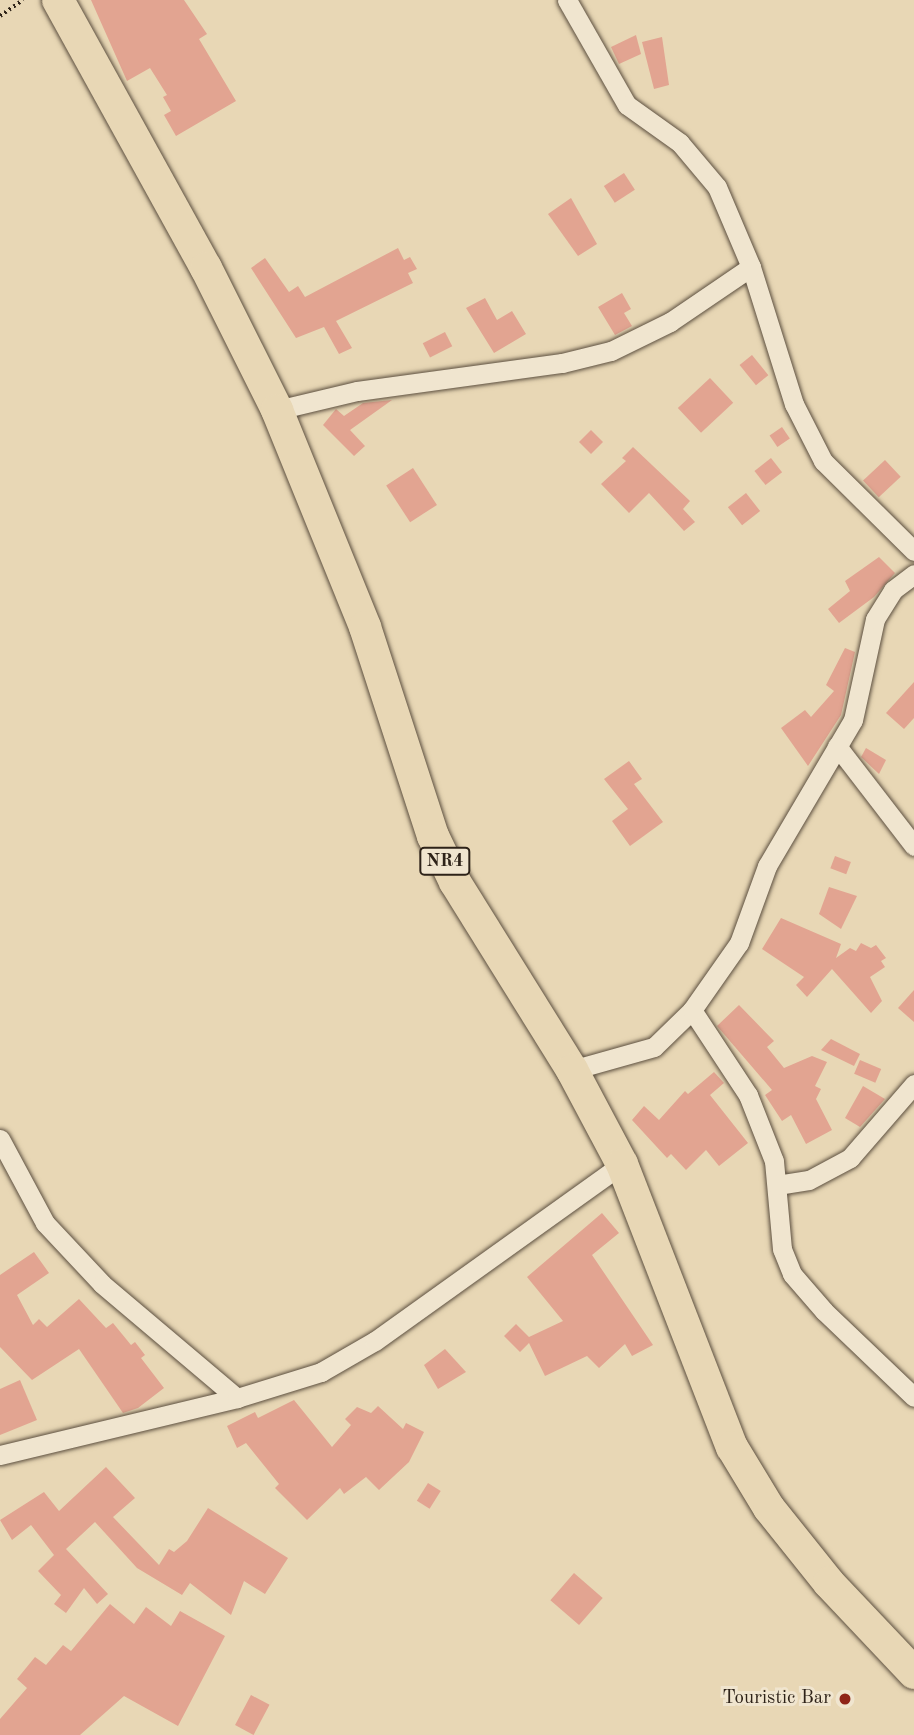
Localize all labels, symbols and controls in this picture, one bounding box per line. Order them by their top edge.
road number: NR4 [419,846,471,876]
place label: Touristic Bar [722,1688,831,1710]
marker: Touristic Bar [837,1691,853,1707]

